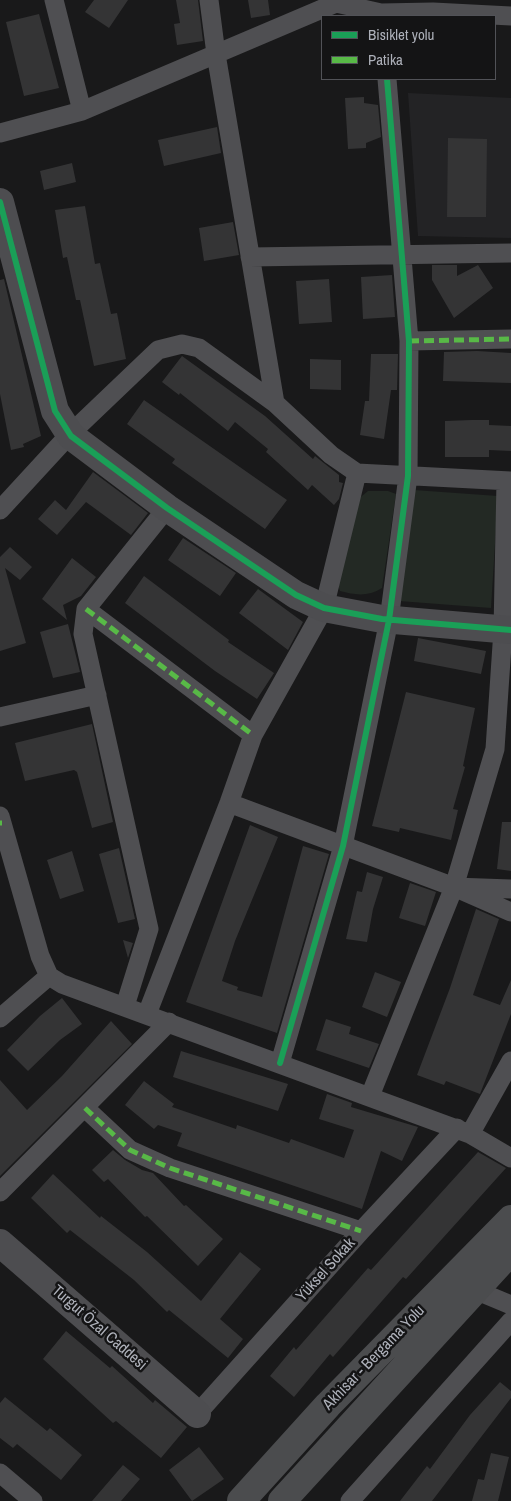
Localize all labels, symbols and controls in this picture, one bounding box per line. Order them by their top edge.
legend [321,15,496,80]
text: Bisiklet yolu [368,24,434,45]
text: Patika [368,49,403,70]
street label: Yüksel Sokak [293,1234,359,1306]
street label: Turgut Özal Caddesi [47,1281,151,1375]
street label: Akhisar - Bergama Yolu [319,1302,429,1414]

